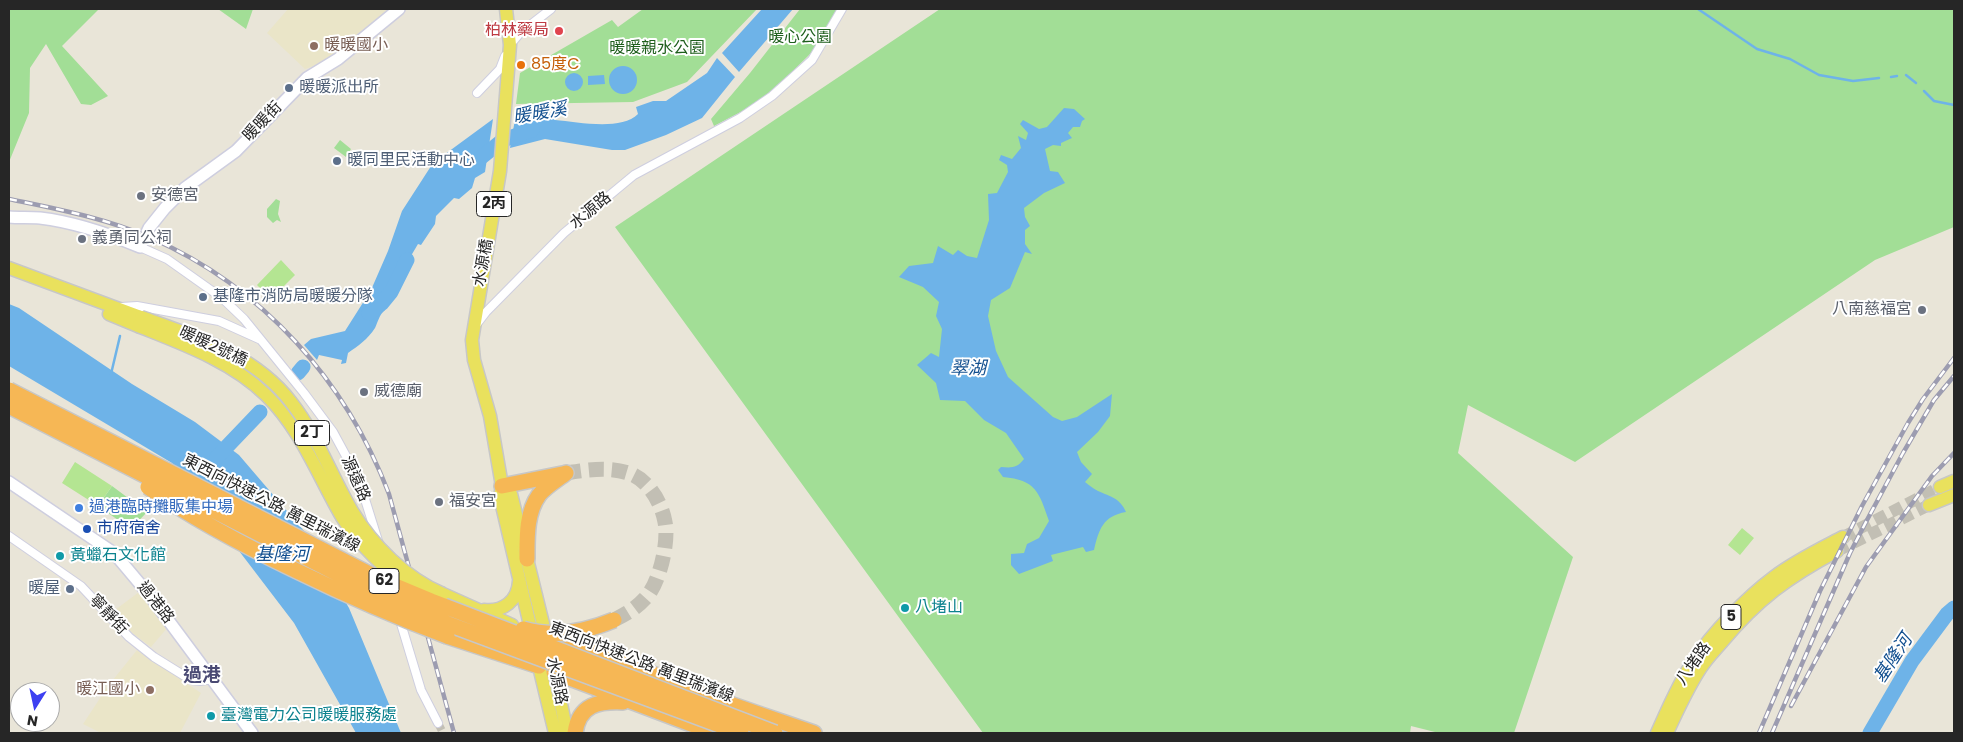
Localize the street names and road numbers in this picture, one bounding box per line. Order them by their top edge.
street label: 暖暖街 [239,98,287,146]
street label: 水源路 [566,188,616,234]
road number: 2丙 [476,192,512,216]
street label: 水源橋 [470,238,498,288]
street label: 暖暖2號橋 [176,323,250,371]
road number: 2丁 [294,420,330,446]
street label: 東西向快速公路 萬里瑞濱線 [179,451,363,557]
street label: 源遠路 [336,453,374,505]
road number: 62 [369,568,399,594]
street label: 過港路 [133,578,177,628]
street label: 寧靜街 [85,591,131,639]
road number: 5 [1721,604,1741,630]
street label: 東西向快速公路 萬里瑞濱線 [546,619,736,707]
street label: 八堵路 [1672,639,1716,689]
street label: 水源路 [542,656,570,706]

